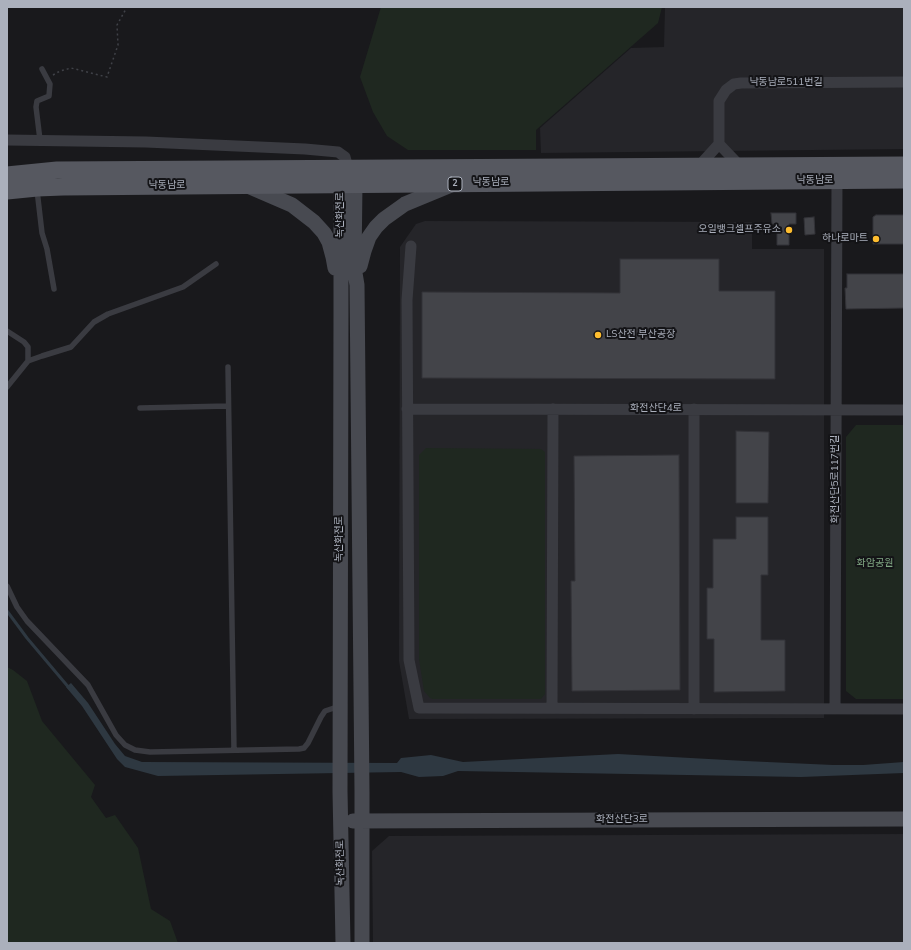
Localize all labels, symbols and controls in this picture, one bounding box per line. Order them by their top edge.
street label: 낙동남로511번길 [749,77,823,89]
street label: 낙동남로 [797,175,833,187]
road number: 2 [448,177,462,191]
street label: 낙동남로 [473,177,509,189]
street label: 낙동남로 [149,180,185,192]
street label: 녹산화전로 [335,192,347,238]
place label: 오일뱅크셀프주유소 [698,224,781,236]
marker: 오일뱅크셀프주유소 [784,225,794,235]
place label: 하나로마트 [822,233,868,245]
marker: 하나로마트 [871,234,881,244]
place label: LS산전 부산공장 [606,329,675,341]
marker: LS산전 부산공장 [593,330,603,340]
street label: 화전산단4로 [630,403,682,415]
street label: 화전산단5로117번길 [830,435,842,523]
street label: 녹산화전로 [334,516,346,562]
park label: 화암공원 [857,558,893,570]
street label: 화전산단3로 [596,814,648,826]
street label: 녹산화전로 [335,840,347,886]

